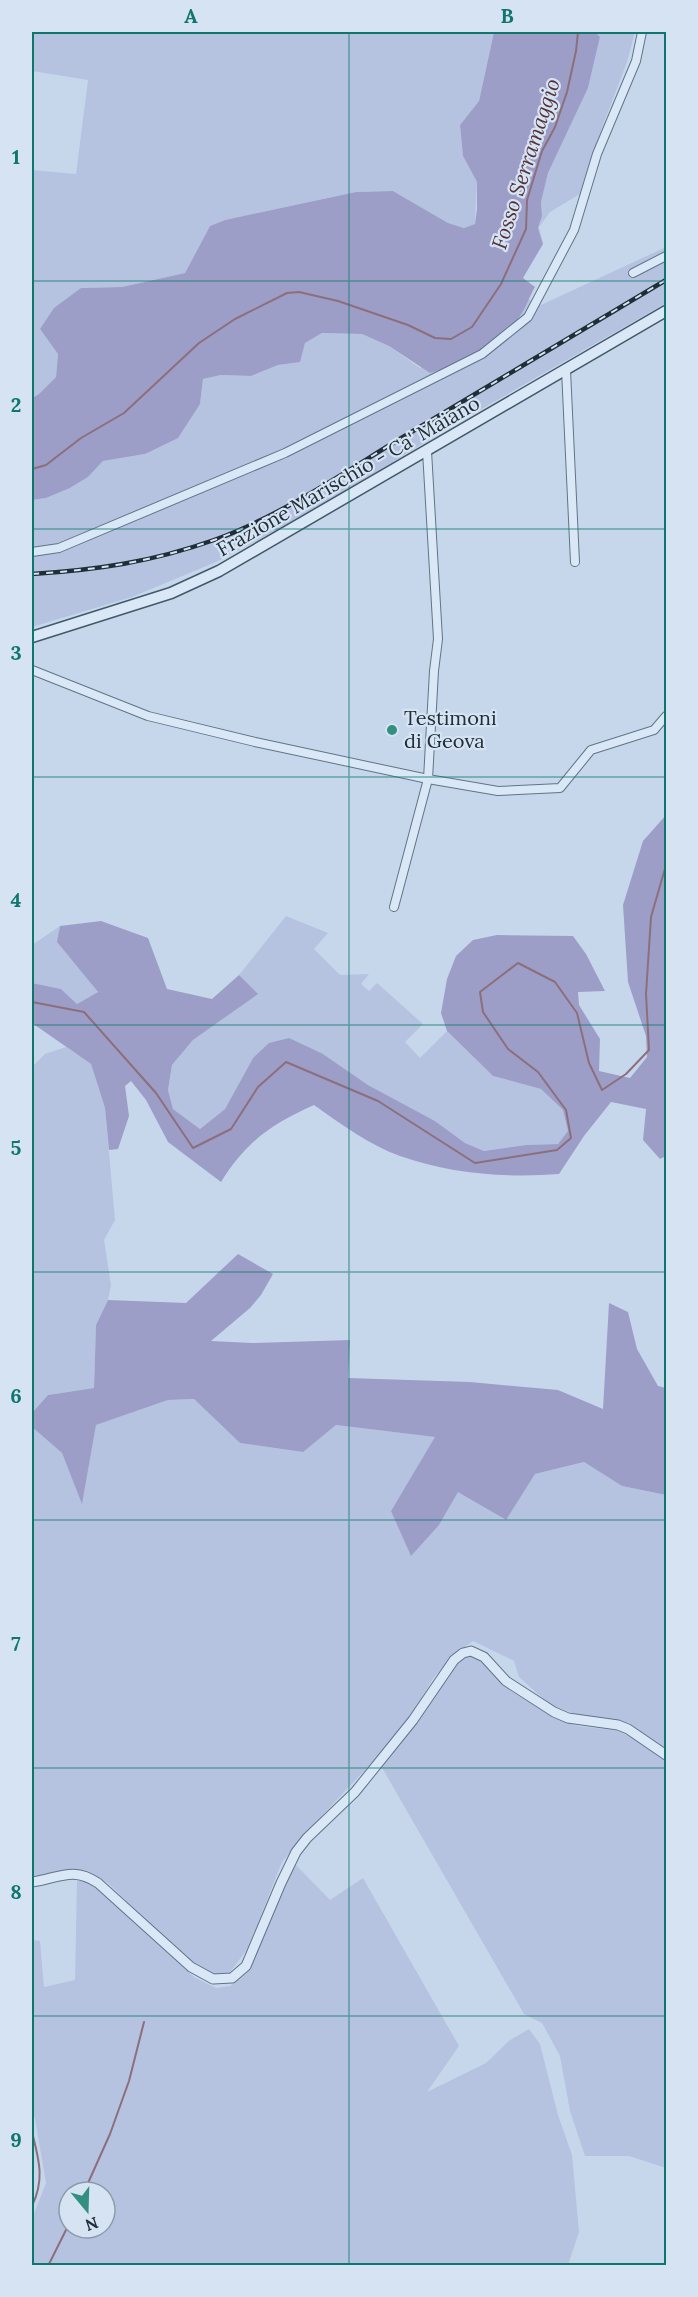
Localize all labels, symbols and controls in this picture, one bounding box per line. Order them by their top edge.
text: A [184,3,198,28]
text: B [500,3,514,28]
water label: Fosso Serramaggio [485,75,566,253]
text: 1 [12,144,20,169]
street label: Frazione Marischio - Ca' Maiano [212,390,484,561]
text: 2 [11,392,21,417]
text: 3 [10,640,22,665]
place label: Testimoni di Geova [404,705,497,753]
marker: Testimoni di Geova [385,723,399,737]
text: 4 [11,887,22,912]
text: 5 [11,1135,22,1160]
text: 6 [10,1383,22,1408]
text: 7 [11,1631,21,1656]
text: 8 [10,1879,22,1904]
text: 9 [10,2127,22,2152]
north arrow [57,2180,117,2240]
text: N [83,2213,101,2236]

